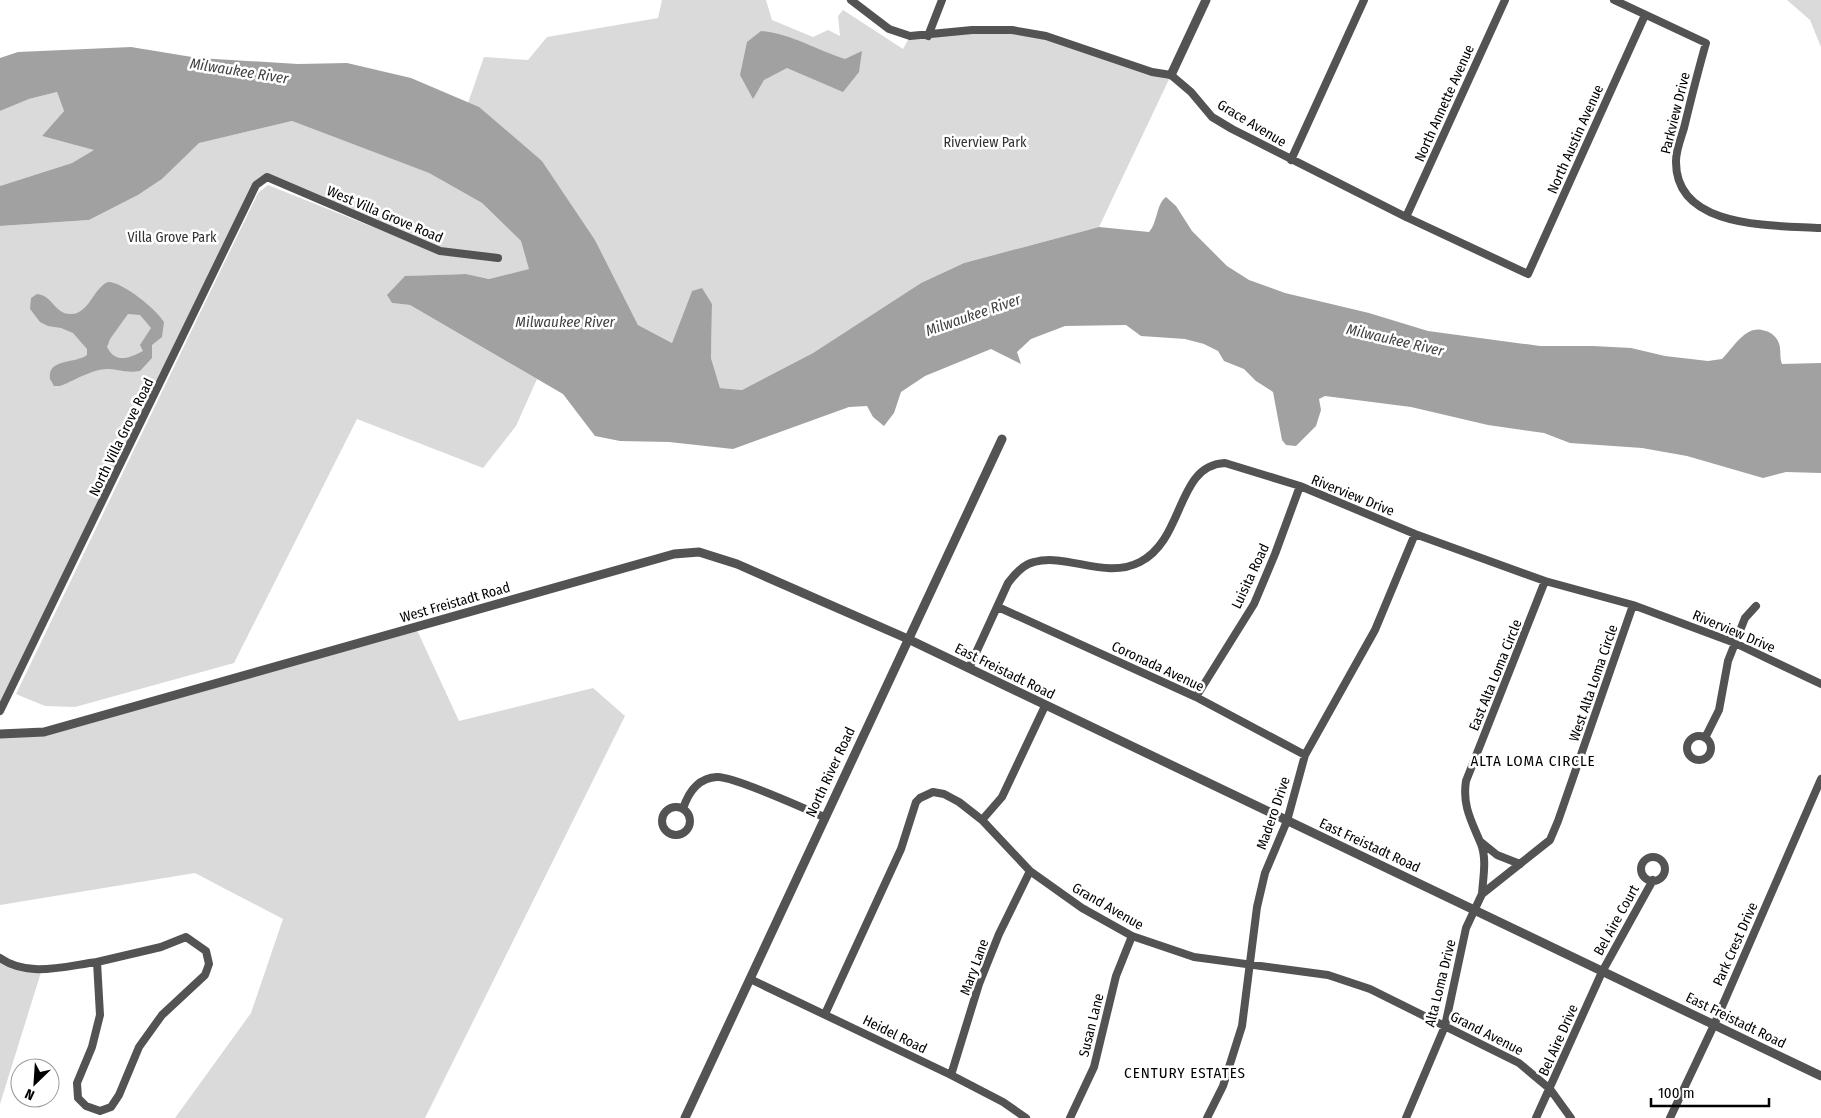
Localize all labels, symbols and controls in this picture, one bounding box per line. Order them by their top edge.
street label: North Annette Avenue [1411,42,1478,164]
water label: Milwaukee River [188,54,290,88]
street label: Parkview Drive [1657,70,1694,156]
street label: North Austin Avenue [1544,82,1607,196]
street label: Grace Avenue [1214,96,1289,151]
park label: Riverview Park [943,134,1027,151]
street label: West Villa Grove Road [324,182,445,247]
park label: Villa Grove Park [127,229,217,246]
water label: Milwaukee River [923,290,1024,340]
water label: Milwaukee River [515,313,616,331]
water label: Milwaukee River [1345,320,1446,360]
street label: North Villa Grove Road [85,375,157,499]
street label: Riverview Drive [1309,471,1397,520]
street label: Luisita Road [1228,541,1273,612]
street label: West Freistadt Road [398,579,512,626]
street label: Riverview Drive [1690,606,1778,656]
street label: East Alta Loma Circle [1465,617,1526,733]
street label: West Alta Loma Circle [1565,622,1622,744]
street label: Coronada Avenue [1109,638,1207,695]
street label: East Freistadt Road [952,640,1058,703]
street label: North River Road [802,724,859,820]
district label: ALTA LOMA CIRCLE [1470,752,1596,770]
street label: Madero Drive [1253,774,1294,852]
street label: East Freistadt Road [1317,815,1423,876]
street label: Grand Avenue [1069,879,1147,934]
street label: Bel Aire Court [1590,882,1643,959]
street label: Park Crest Drive [1709,900,1762,989]
street label: Mary Lane [956,937,992,998]
street label: Alta Loma Drive [1421,938,1460,1029]
street label: East Freistadt Road [1683,989,1789,1052]
street label: Susan Lane [1075,991,1108,1059]
street label: Bel Aire Drive [1535,1002,1582,1079]
street label: Grand Avenue [1447,1008,1526,1059]
street label: Heidel Road [860,1012,930,1057]
north arrow [10,1058,60,1108]
district label: CENTURY ESTATES [1124,1064,1246,1082]
scale bar [1651,1076,1768,1108]
text: 100 m [1658,1084,1695,1102]
text: N [22,1085,37,1104]

